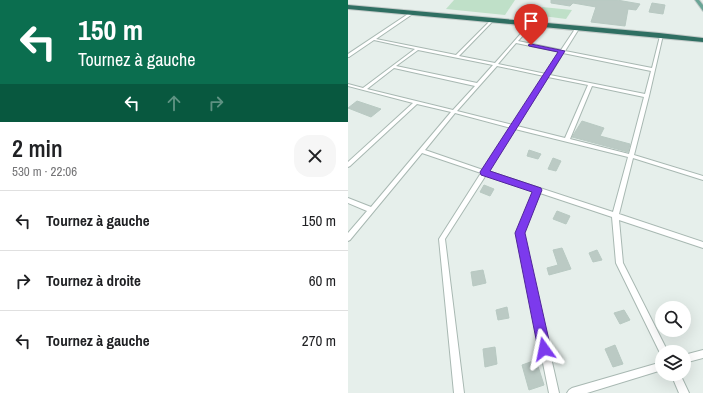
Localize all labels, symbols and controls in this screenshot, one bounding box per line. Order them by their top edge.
pin [514,4,548,45]
icon: arrive [520,10,542,32]
text: 150 m [78,11,143,49]
icon: left [12,16,64,68]
text: Tournez à gauche [78,47,195,72]
icon: left [121,92,143,114]
icon: ahead [163,92,185,114]
icon: right [205,92,227,114]
text: 2 min [12,132,63,164]
button: close [294,135,336,177]
text: 530 m · 22:06 [12,163,77,180]
icon: left [12,210,34,232]
text: Tournez à gauche [46,210,150,231]
text: 150 m [302,210,336,231]
icon: right [12,270,34,292]
text: Tournez à droite [46,270,141,291]
text: 60 m [309,270,336,291]
map controls [655,301,691,381]
button: search [655,301,691,337]
position arrow [523,328,565,370]
icon: left [12,330,34,352]
text: Tournez à gauche [46,330,150,351]
text: 270 m [302,330,336,351]
button: layers [655,345,691,381]

